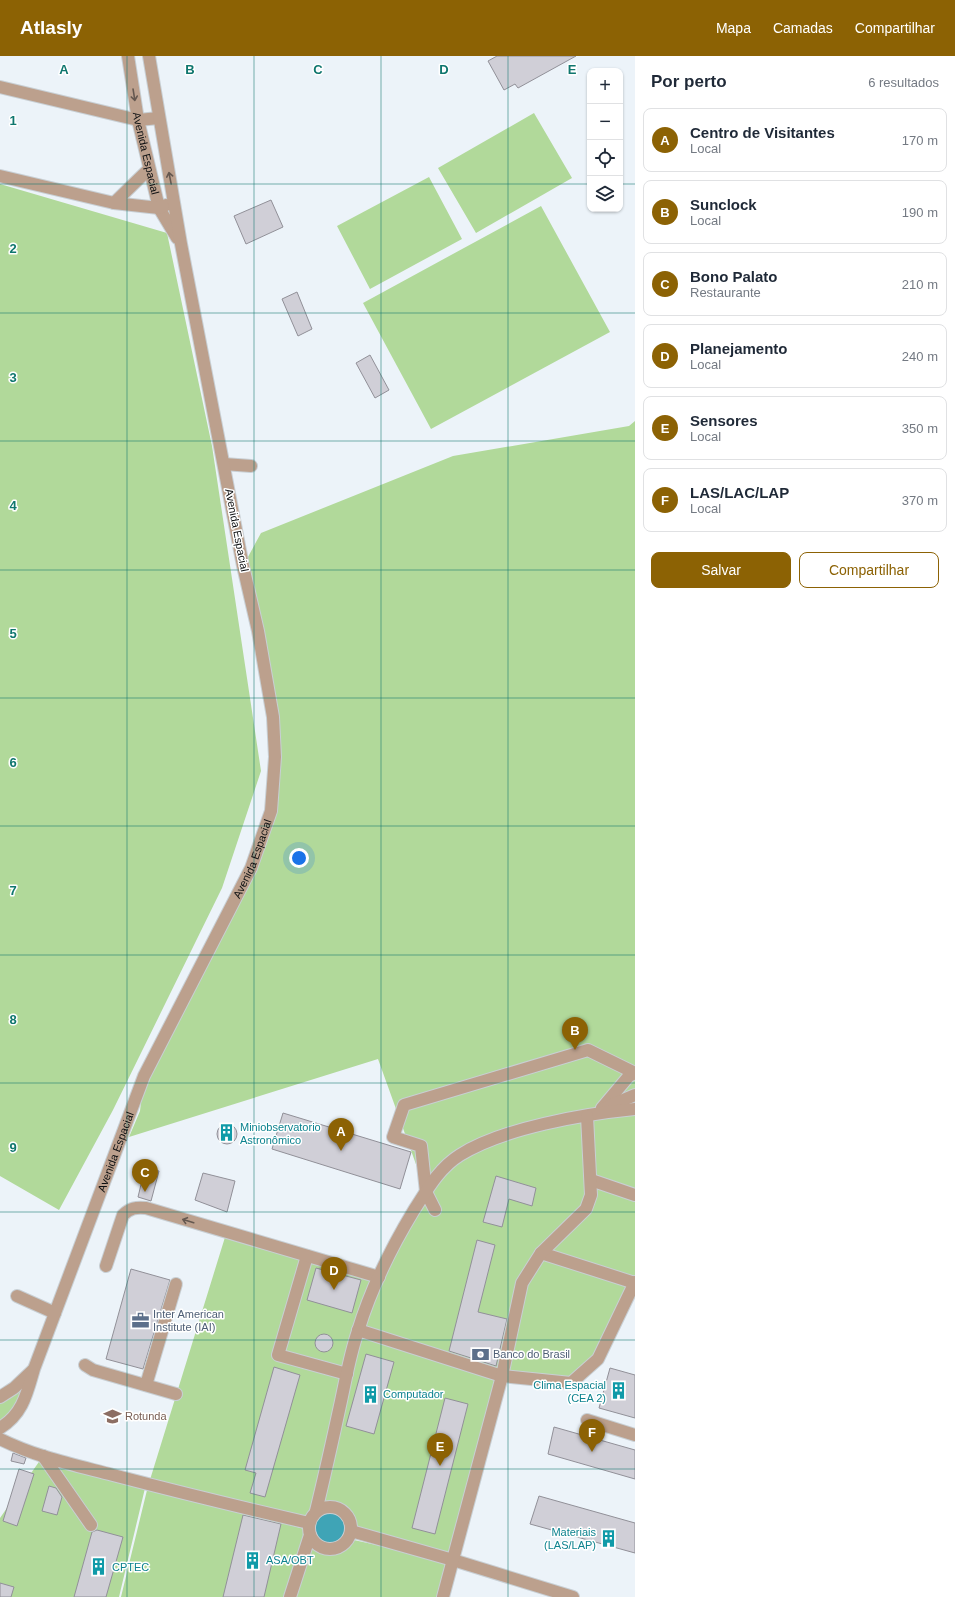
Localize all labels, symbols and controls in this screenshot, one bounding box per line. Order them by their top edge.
text: Atlasly [20,17,82,38]
text: Mapa [716,20,751,36]
text: Camadas [773,20,833,36]
text: Compartilhar [855,20,935,36]
text: A [59,62,69,77]
text: B [185,62,195,77]
text: C [313,62,323,77]
text: D [439,62,449,77]
text: E [568,62,577,77]
map controls [587,68,623,212]
button: + [587,68,623,104]
text: Por perto [651,72,727,91]
text: 6 resultados [868,75,939,90]
one-way arrow [130,88,138,101]
button: − [587,104,623,140]
street label: Avenida Espacial [131,111,162,196]
text: 1 [9,113,17,128]
text: Centro de Visitantes [690,124,835,141]
text: A [660,133,670,148]
text: 170 m [902,133,938,148]
button: locate [587,140,623,176]
text: Local [690,141,721,156]
one-way arrow [165,172,173,185]
button: layers [587,176,623,212]
text: Sunclock [690,196,757,213]
text: B [660,205,670,220]
text: 190 m [902,205,938,220]
text: Local [690,213,721,228]
text: 2 [9,241,17,256]
text: Bono Palato [690,268,778,285]
text: C [660,277,670,292]
text: 210 m [902,277,938,292]
text: Restaurante [690,285,761,300]
text: Planejamento [690,340,788,357]
text: D [660,349,670,364]
text: 240 m [902,349,938,364]
text: Local [690,357,721,372]
text: 3 [9,370,17,385]
text: Sensores [690,412,758,429]
text: E [661,421,669,436]
text: 350 m [902,421,938,436]
text: Local [690,429,721,444]
text: LAS/LAC/LAP [690,484,789,501]
street label: Avenida Espacial [223,488,251,572]
text: F [661,493,669,508]
text: 370 m [902,493,938,508]
text: 4 [9,498,17,513]
text: Local [690,501,721,516]
button: Salvar [651,552,791,588]
button: Compartilhar [799,552,939,588]
text: 5 [9,626,17,641]
text: 6 [9,755,17,770]
street label: Avenida Espacial [231,818,274,900]
your location [289,848,309,868]
text: 7 [9,883,17,898]
text: 8 [9,1012,17,1027]
pin: B [562,1017,588,1050]
street label: Avenida Espacial [95,1110,136,1193]
pin: A [328,1118,354,1151]
place label: Miniobservatorio Astronômico [240,1121,321,1146]
building icon: Miniobservatorio Astronômico [217,1123,237,1143]
text: 9 [9,1140,17,1155]
pin: C [132,1159,158,1192]
one-way arrow [182,1217,195,1224]
pin: D [321,1257,347,1290]
place label: Inter American Institute (IAI) [153,1308,224,1333]
office icon: Inter American Institute (IAI) [130,1310,150,1330]
bank icon: Banco do Brasil [470,1344,490,1364]
place label: Banco do Brasil [493,1348,570,1360]
place label: Clima Espacial (CEA 2) [533,1379,606,1404]
building icon: Clima Espacial (CEA 2) [609,1381,629,1401]
building icon: Computador [360,1384,380,1404]
place label: Computador [383,1388,444,1400]
school or university icon: Rotunda [102,1406,122,1426]
place label: Rotunda [125,1410,167,1422]
pin: F [579,1419,605,1452]
pin: E [427,1433,453,1466]
place label: Materiais (LAS/LAP) [544,1526,596,1551]
building icon: Materiais (LAS/LAP) [599,1528,619,1548]
building icon: ASA/OBT [243,1550,263,1570]
place label: ASA/OBT [266,1554,314,1566]
building icon: CPTEC [89,1557,109,1577]
place label: CPTEC [112,1561,149,1573]

